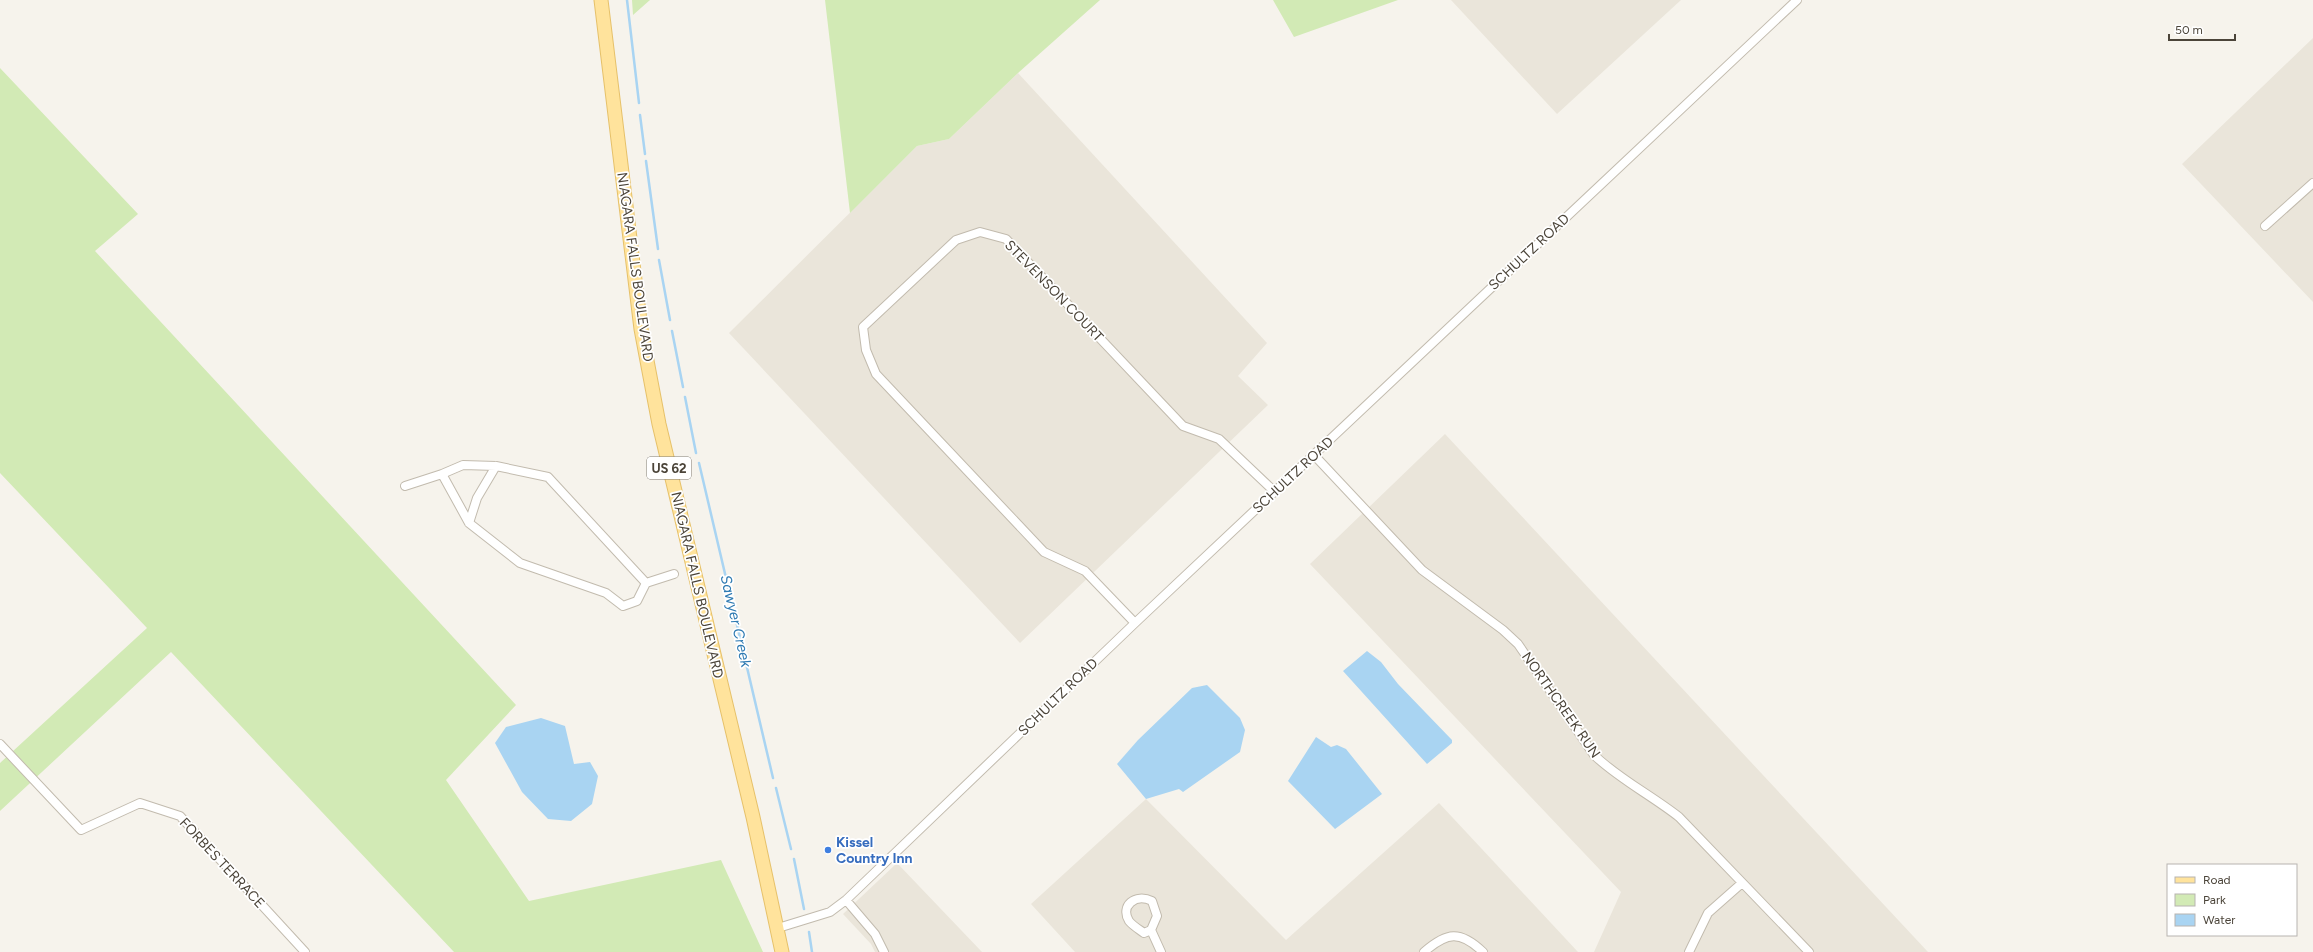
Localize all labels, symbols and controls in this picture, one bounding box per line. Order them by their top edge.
scale bar [2169,16,2235,42]
text: 50 m [2175,23,2203,37]
street label: NIAGARA FALLS BOULEVARD [613,171,657,363]
street label: SCHULTZ ROAD [1485,210,1573,294]
street label: STEVENSON COURT [1001,237,1107,345]
street label: SCHULTZ ROAD [1249,433,1337,517]
road number: US 62 [647,457,691,479]
street label: NIAGARA FALLS BOULEVARD [667,490,727,680]
water label: Sawyer Creek [717,573,756,670]
street label: NORTHCREEK RUN [1518,649,1604,761]
street label: SCHULTZ ROAD [1015,655,1101,739]
street label: FORBES TERRACE [176,814,268,912]
place label: Kissel Country Inn [836,834,913,867]
marker: Kissel Country Inn [823,845,833,855]
legend [2167,864,2297,936]
text: Road [2203,873,2231,887]
text: Park [2203,893,2226,907]
text: Water [2203,913,2235,927]

